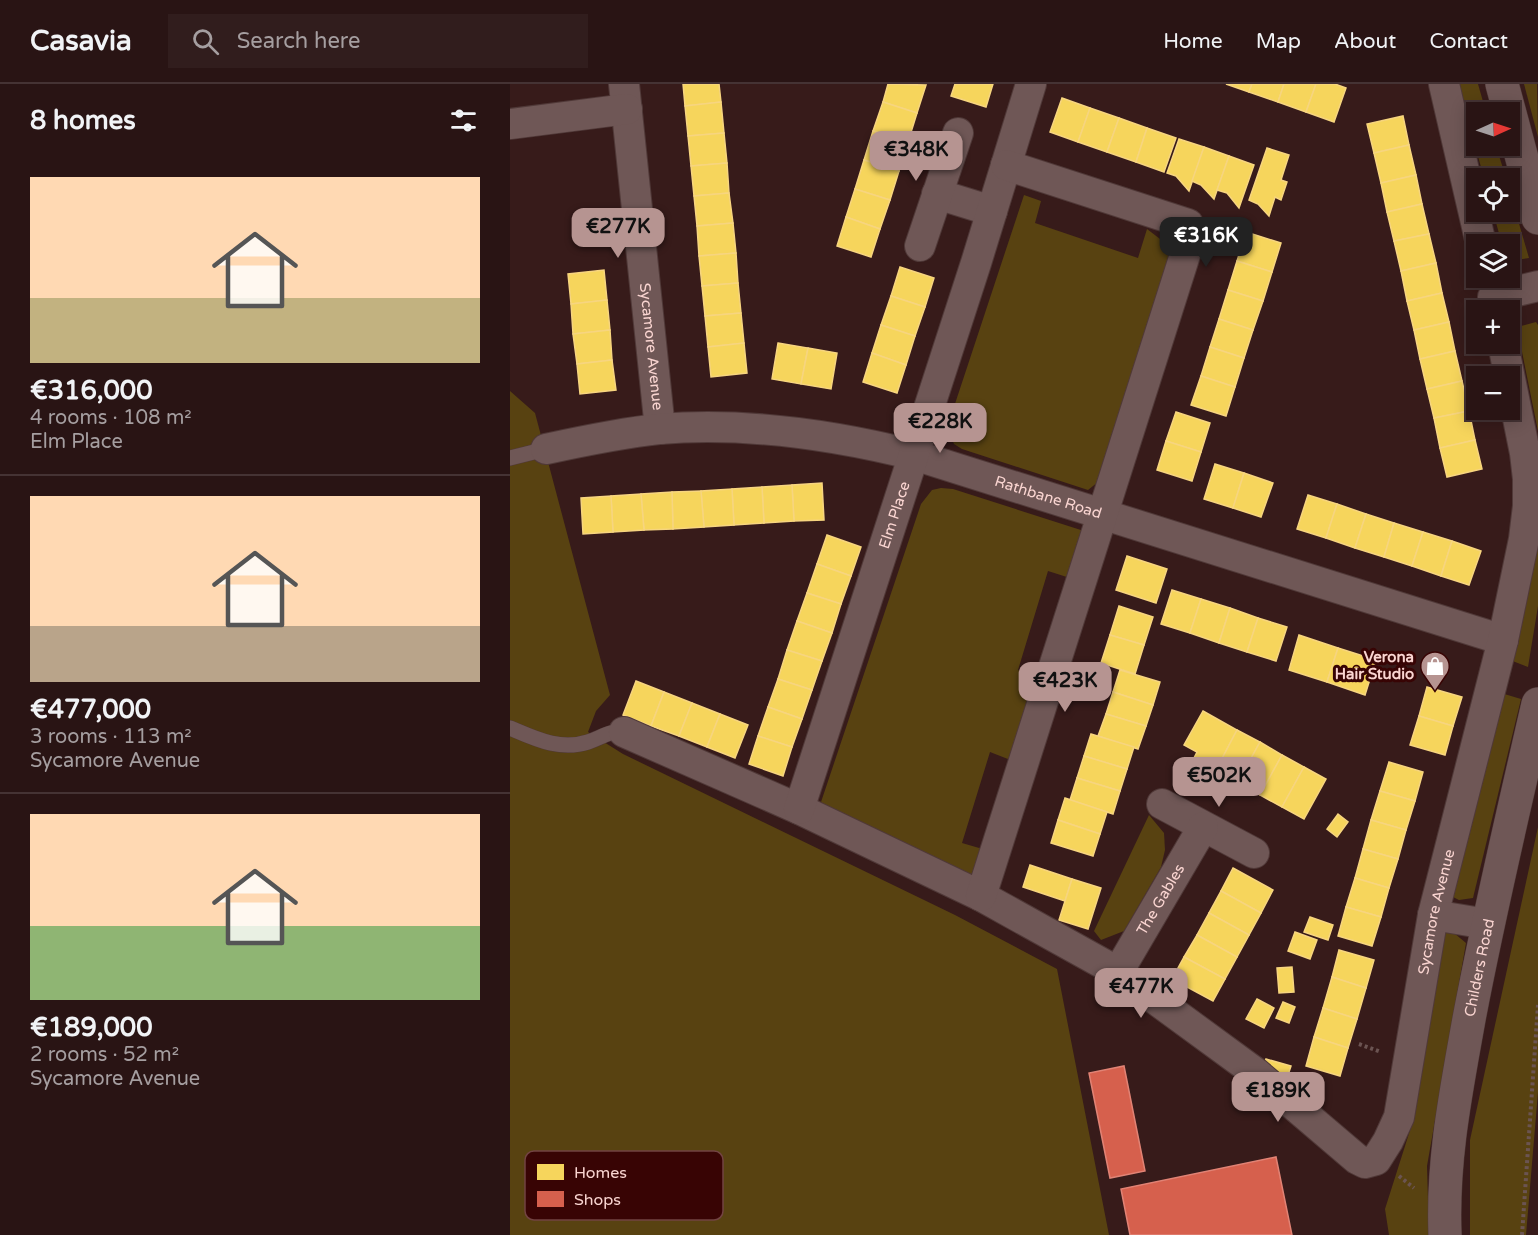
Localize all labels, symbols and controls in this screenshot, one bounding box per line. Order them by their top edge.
search box [168,14,588,68]
text: Casavia [30,24,132,58]
icon: search [189,25,222,58]
text: Search here [237,28,360,54]
text: Home [1163,29,1223,54]
text: Map [1256,29,1301,54]
text: About [1334,29,1396,54]
text: Contact [1429,29,1508,54]
north arrow [1466,102,1520,156]
map controls [1466,102,1520,420]
icon: filters [447,104,480,137]
text: 8 homes [30,105,136,136]
pin: €348K [874,131,958,182]
text: €348K [884,138,948,162]
button: locate [1466,168,1520,222]
pin: €277K [576,208,660,259]
text: €277K [586,215,650,239]
icon: home [201,216,309,324]
pin: €316K [1164,217,1248,268]
text: €316K [1174,224,1238,248]
button: layers [1466,234,1520,288]
street label: Sycamore Avenue [636,282,667,411]
button: + [1466,300,1520,354]
button: − [1466,366,1520,420]
text: €316,000 [30,375,152,406]
pin: €228K [898,403,982,454]
text: 4 rooms · 108 m² [30,406,192,430]
text: €228K [908,410,972,434]
text: Elm Place [30,430,123,454]
street label: Rathbane Road [993,472,1104,522]
street label: Elm Place [875,479,914,551]
icon: home [201,535,309,643]
place label: Verona Hair Studio [1335,648,1414,683]
shop icon: Verona Hair Studio [1419,650,1451,692]
pin: €423K [1023,662,1107,713]
text: €423K [1033,669,1097,693]
text: €477,000 [30,694,151,725]
text: 3 rooms · 113 m² [30,725,192,749]
text: Sycamore Avenue [30,749,200,773]
pin: €502K [1177,757,1261,808]
text: €502K [1187,764,1251,788]
street label: Sycamore Avenue [1414,847,1458,976]
icon: home [201,853,309,961]
street label: The Gables [1133,861,1188,938]
street label: Childers Road [1461,917,1498,1018]
pin: €477K [1099,968,1183,1019]
text: €477K [1109,975,1173,999]
text: €189,000 [30,1012,152,1043]
text: 2 rooms · 52 m² [30,1043,179,1067]
text: Sycamore Avenue [30,1067,200,1091]
pin: €189K [1236,1072,1320,1123]
text: €189K [1246,1079,1310,1103]
legend [525,1151,723,1220]
text: Homes [574,1163,627,1183]
text: Shops [574,1190,621,1210]

